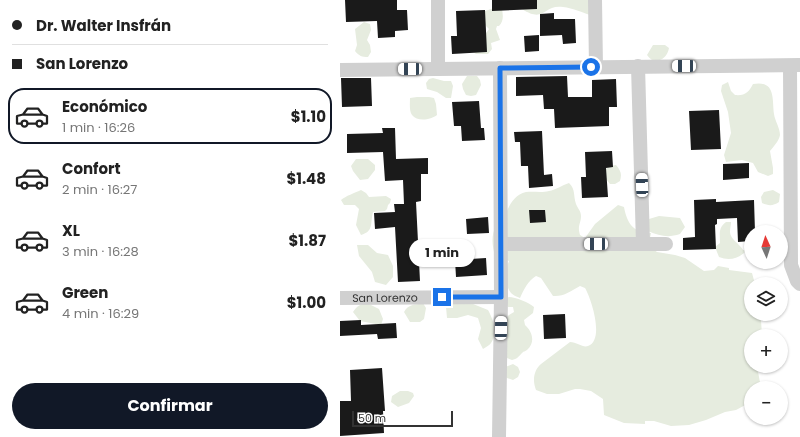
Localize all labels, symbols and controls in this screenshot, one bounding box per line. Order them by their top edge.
text: Dr. Walter Insfrán [36,15,171,36]
text: San Lorenzo [36,53,128,74]
route start [582,58,600,76]
car [672,60,696,72]
car [398,63,422,75]
text: Económico [62,96,147,117]
icon: car [14,98,50,134]
text: $1.10 [291,106,326,127]
text: 1 min · 16:26 [62,118,135,137]
text: Confort [62,158,121,179]
icon: car [14,160,50,196]
text: $1.48 [286,168,326,189]
car [636,173,648,197]
text: 2 min · 16:27 [62,180,137,199]
text: XL [62,220,80,241]
icon: car [14,222,50,258]
north arrow [744,225,788,269]
map controls [744,225,788,425]
text: $1.87 [289,230,326,251]
car [584,238,608,250]
callout: 1 min [409,239,475,267]
text: 3 min · 16:28 [62,242,139,261]
text: 1 min [425,243,459,262]
button: layers [744,277,788,321]
text: Green [62,282,108,303]
icon: car [14,284,50,320]
route end [433,288,451,306]
street label: San Lorenzo [352,290,418,306]
text: $1.00 [287,292,326,313]
text: 4 min · 16:29 [62,304,139,323]
car [495,316,507,340]
button: + [744,329,788,373]
button: − [744,381,788,425]
button: Confirmar [12,383,328,429]
scale bar [352,409,453,428]
text: 50 m [358,410,386,426]

